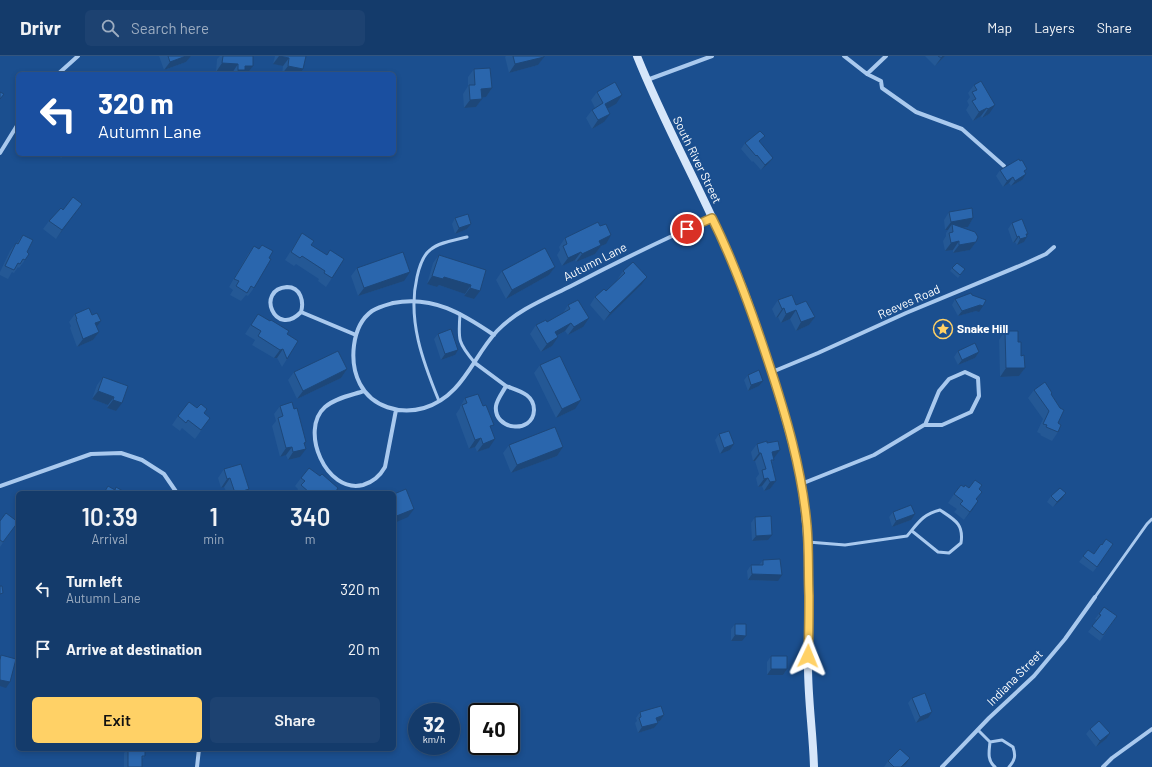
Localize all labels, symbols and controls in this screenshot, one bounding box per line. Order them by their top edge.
search box [85,10,365,46]
text: Drivr [20,16,61,39]
icon: search [99,17,121,39]
text: Search here [131,19,209,37]
text: Map [987,19,1012,36]
text: Layers [1034,19,1075,36]
text: Share [1097,19,1132,36]
text: 320 m [98,86,174,120]
icon: left [32,88,84,140]
street label: South River Street [671,114,725,205]
text: Autumn Lane [98,120,202,142]
pin [670,212,704,246]
icon: arrive [676,218,698,240]
street label: Autumn Lane [561,239,628,283]
street label: Reeves Road [875,281,942,321]
place icon: Snake Hill [932,318,954,340]
place label: Snake Hill [957,321,1008,335]
text: 10:39 [82,502,138,531]
text: 1 [210,502,218,531]
text: 340 [290,502,330,531]
text: Arrival [91,531,128,547]
text: min [203,531,224,547]
text: m [305,531,316,547]
text: Turn left [66,572,122,590]
icon: left [32,578,54,600]
text: 320 m [340,580,380,598]
text: Autumn Lane [66,590,141,606]
position arrow [787,635,829,677]
icon: arrive [32,638,54,660]
text: Arrive at destination [66,640,202,658]
text: 20 m [348,640,380,658]
street label: Indiana Street [984,647,1045,708]
button: Exit [32,697,202,743]
button: Share [210,697,380,743]
speed limit sign: 40 [468,703,520,755]
text: 32 [423,712,445,736]
text: km/h [423,733,445,745]

